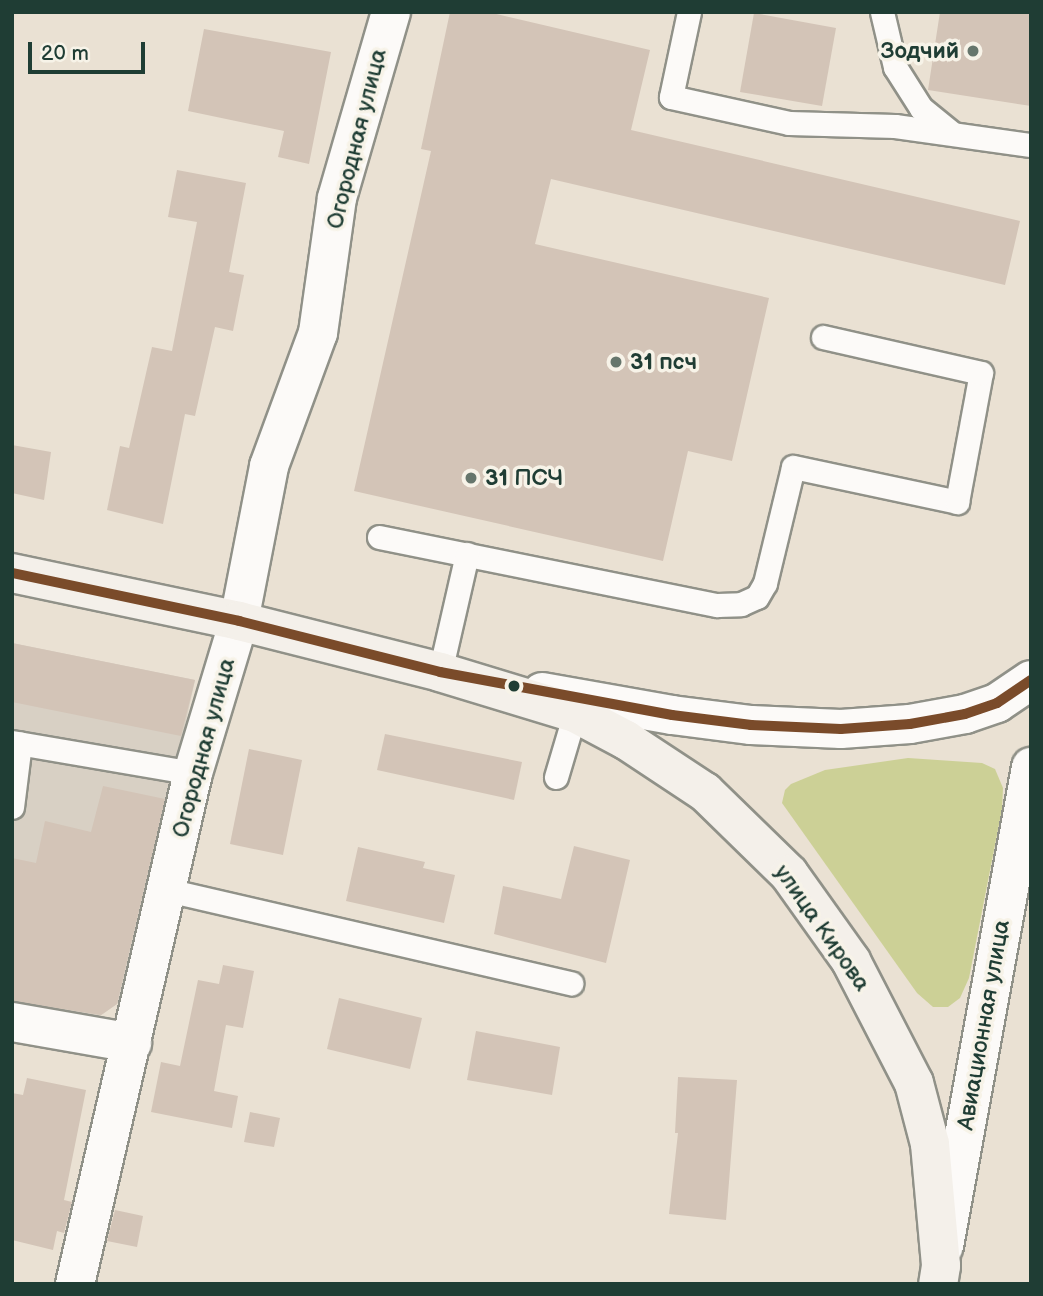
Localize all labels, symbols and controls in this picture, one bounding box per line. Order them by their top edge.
scale bar [32,28,149,72]
place label: Зодчий [880,37,959,65]
text: 20 m [41,41,89,66]
marker: Зодчий [965,43,981,59]
street label: Огородная улица [321,46,393,232]
place label: 31 псч [630,348,697,376]
marker: 31 псч [608,354,624,370]
place label: 31 ПСЧ [485,464,563,492]
marker: 31 ПСЧ [463,470,479,486]
street label: Огородная улица [167,655,241,841]
unlabelled marker [507,679,521,693]
street label: улица Кирова [768,859,876,997]
street label: Авиационная улица [952,918,1016,1132]

